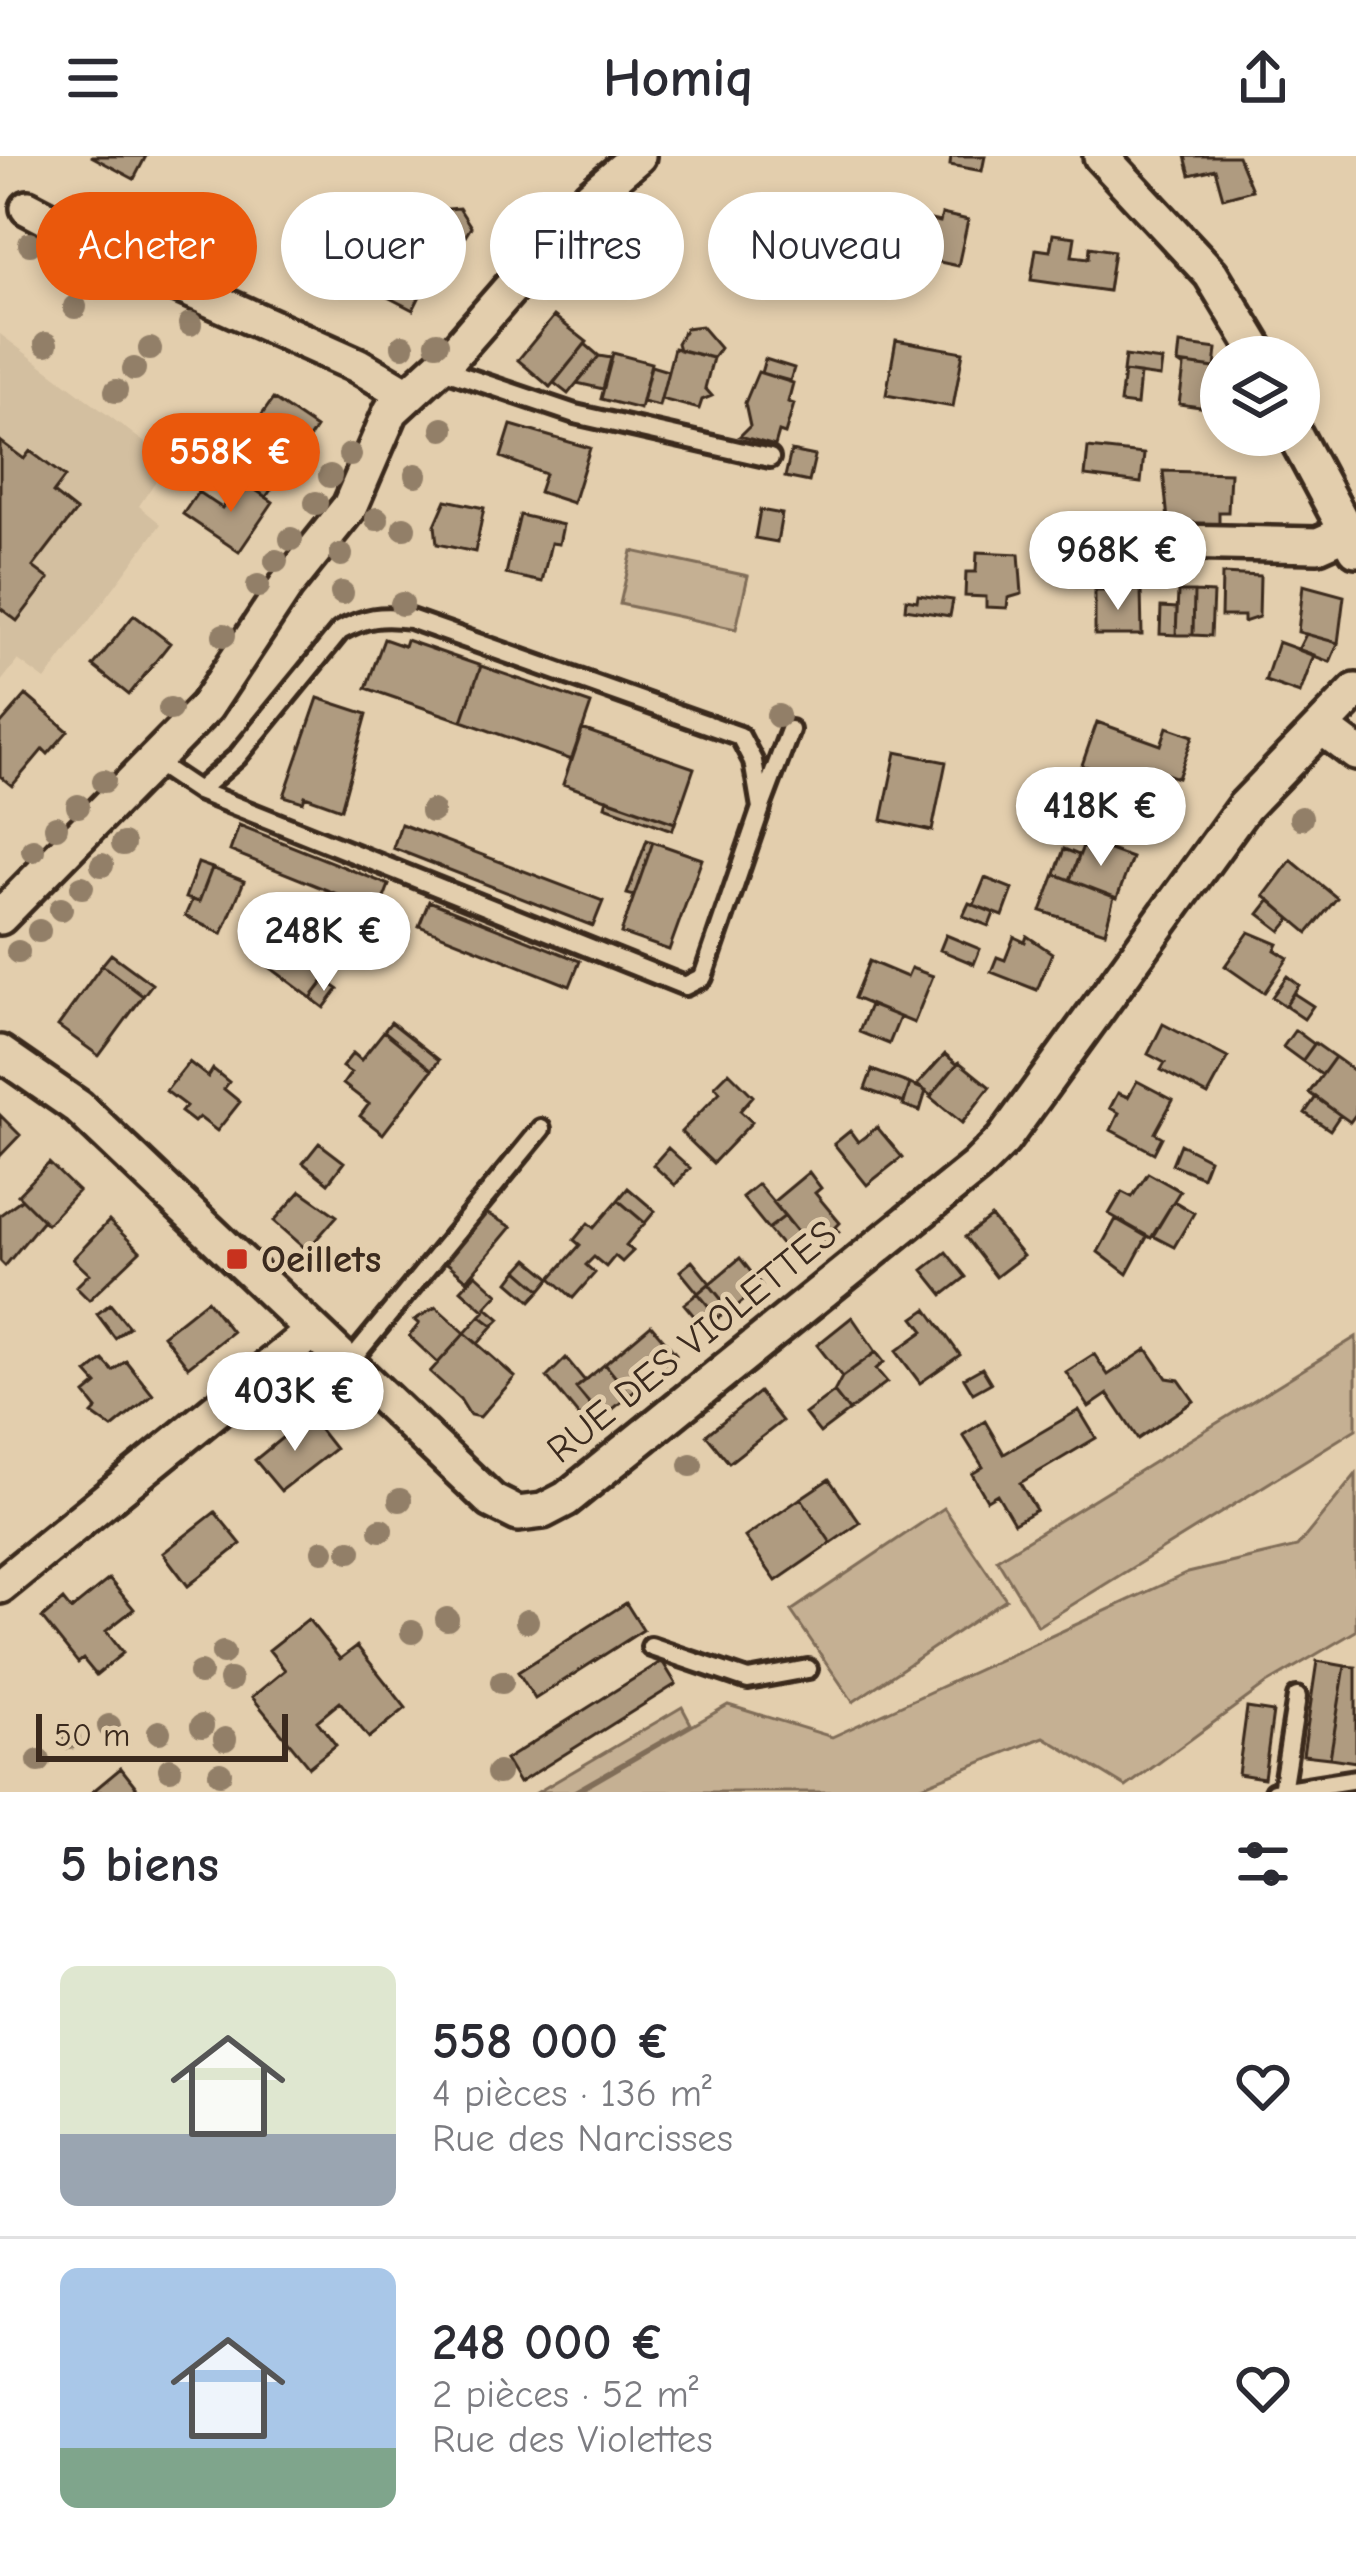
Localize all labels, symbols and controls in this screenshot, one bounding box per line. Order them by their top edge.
icon: menu [60,45,126,111]
icon: share [1230,45,1296,111]
text: Homiq [603,47,753,110]
chip: Acheter [36,192,257,300]
chip: Louer [281,192,466,300]
chip: Filtres [490,192,684,300]
chip: Nouveau [708,192,944,300]
map controls [1200,336,1320,456]
button: layers [1200,336,1320,456]
pin: 558K € [133,413,329,515]
text: 558K € [169,429,293,474]
pin: 968K € [1020,511,1216,613]
text: 968K € [1056,527,1180,572]
pin: 418K € [1003,767,1199,869]
text: 418K € [1043,783,1159,828]
pin: 248K € [226,892,422,994]
text: 248K € [264,908,384,953]
street label: RUE DES VIOLETTES [538,1212,846,1472]
place label: Oeillets [261,1237,381,1282]
marker: Oeillets [224,1246,250,1272]
pin: 403K € [197,1352,393,1454]
text: 403K € [234,1368,356,1413]
scale bar [36,1708,288,1761]
text: 50 m [54,1716,130,1754]
icon: filters [1230,1831,1296,1897]
text: 5 biens [60,1835,219,1894]
text: 558 000 € [432,2012,671,2071]
icon: home [156,2014,300,2158]
icon: heart [1230,2053,1296,2119]
text: 4 pièces · 136 m² [432,2071,712,2116]
text: Rue des Narcisses [432,2116,733,2161]
text: 248 000 € [432,2313,665,2372]
icon: home [156,2316,300,2460]
icon: heart [1230,2355,1296,2421]
text: 2 pièces · 52 m² [432,2372,699,2417]
text: Rue des Violettes [432,2417,713,2462]

